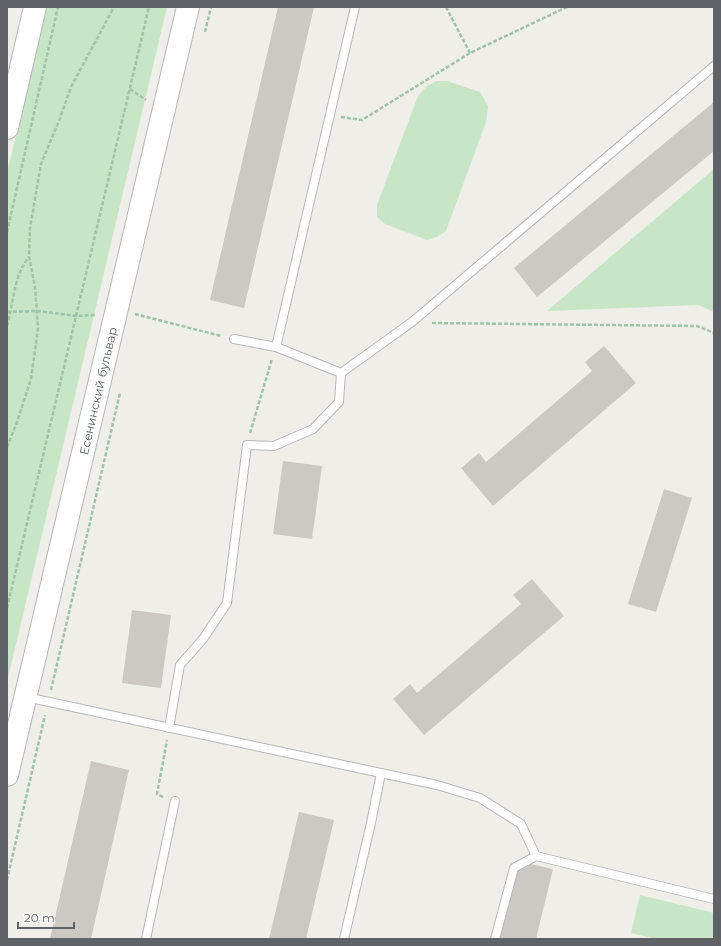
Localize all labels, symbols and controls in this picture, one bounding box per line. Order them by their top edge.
street label: Есенинский бульвар [76,326,120,456]
scale bar [18,904,74,930]
text: 20 m [24,910,55,925]

